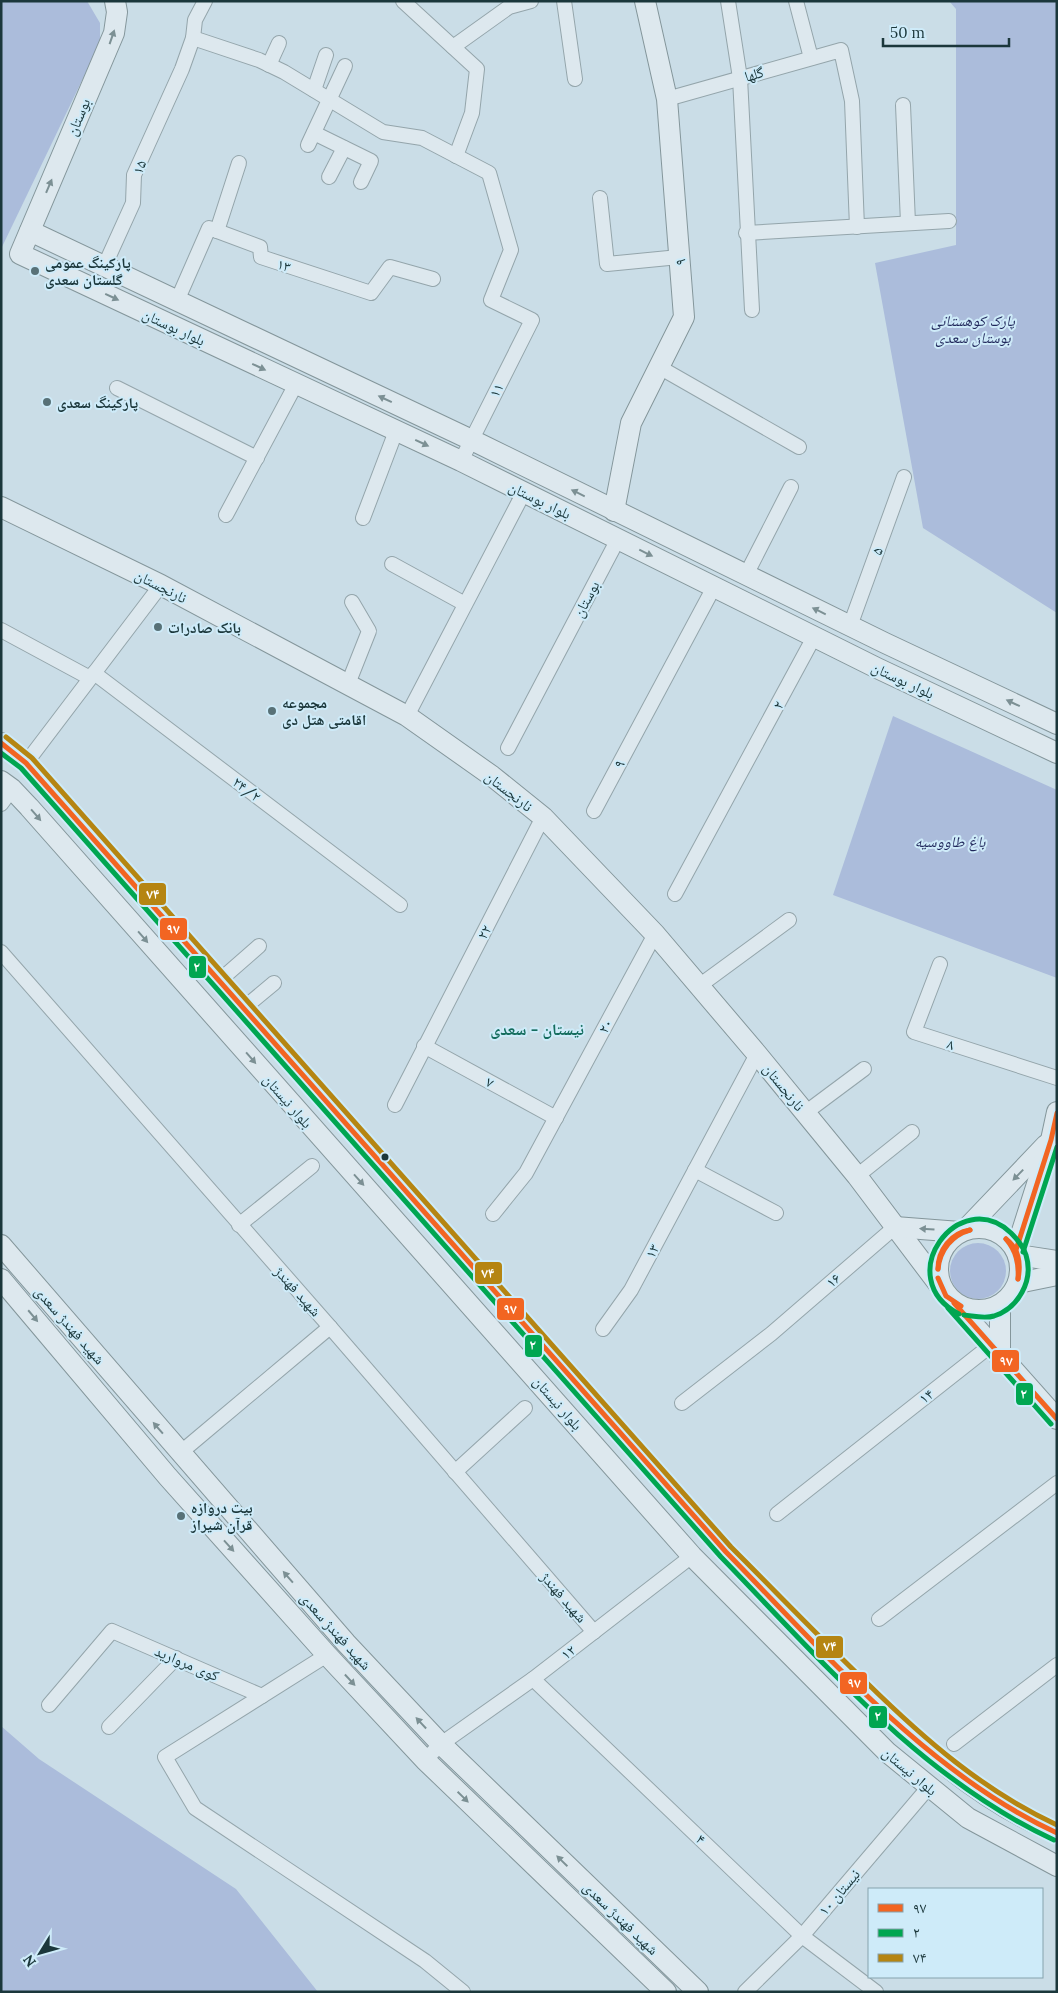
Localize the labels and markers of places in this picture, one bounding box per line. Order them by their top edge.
place label: پارکینگ عمومی گلستان سعدی [45,253,131,289]
marker: پارکینگ عمومی گلستان سعدی [29,265,41,277]
place label: پارکینگ سعدی [57,393,138,412]
marker: پارکینگ سعدی [41,396,53,408]
place label: بانک صادرات [168,618,241,637]
marker: بانک صادرات [152,621,164,633]
place label: مجموعه اقامتی هتل دی [282,693,366,729]
marker: مجموعه اقامتی هتل دی [266,705,278,717]
unlabelled marker [380,1152,390,1162]
place label: بیت دروازه قرآن شیراز [190,1498,253,1534]
marker: بیت دروازه قرآن شیراز [175,1510,187,1522]

